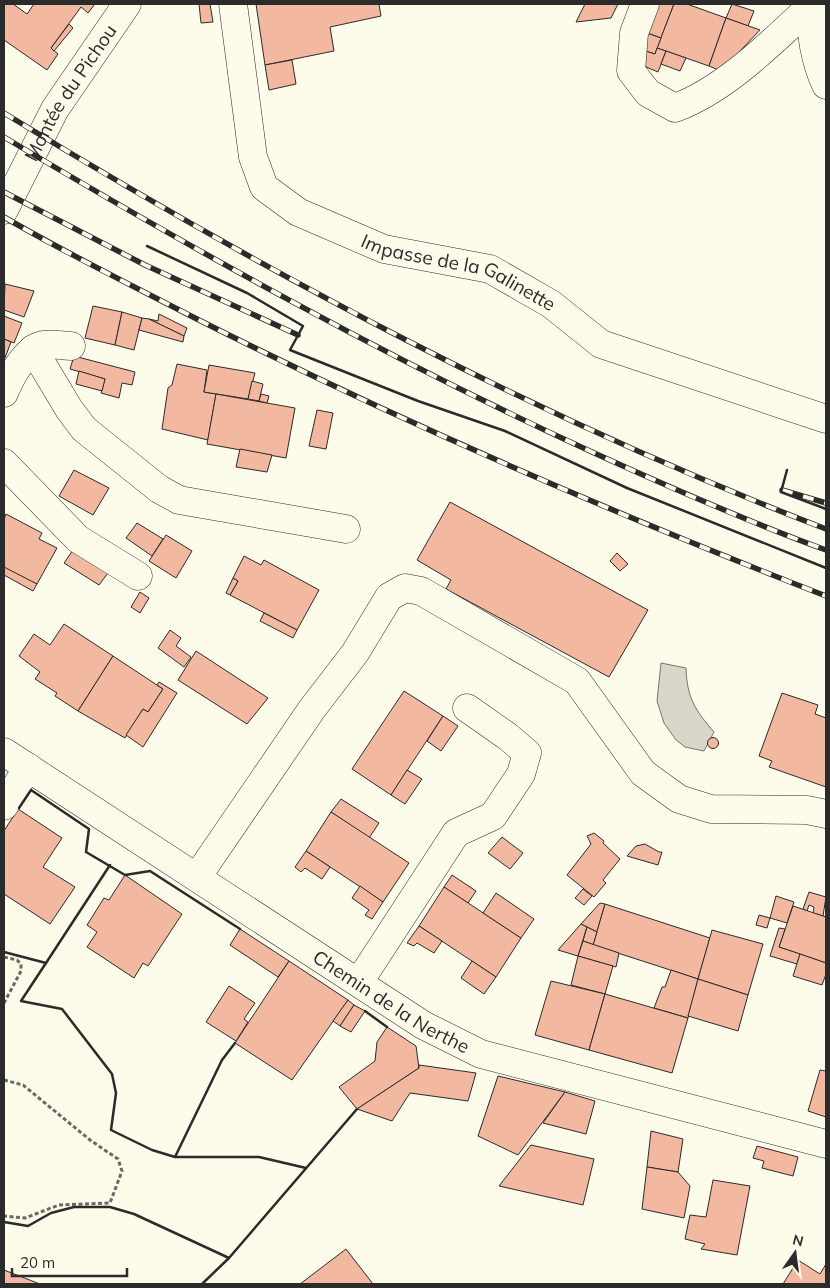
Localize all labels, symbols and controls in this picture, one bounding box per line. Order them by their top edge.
street label: Montée du Pichou [19,19,122,165]
street label: Impasse de la Galinette [357,229,560,316]
street label: Chemin de la Nerthe [308,945,474,1058]
north arrow [770,1228,820,1278]
text: N [791,1230,805,1250]
scale bar [12,1246,128,1278]
text: 20 m [20,1253,55,1272]

